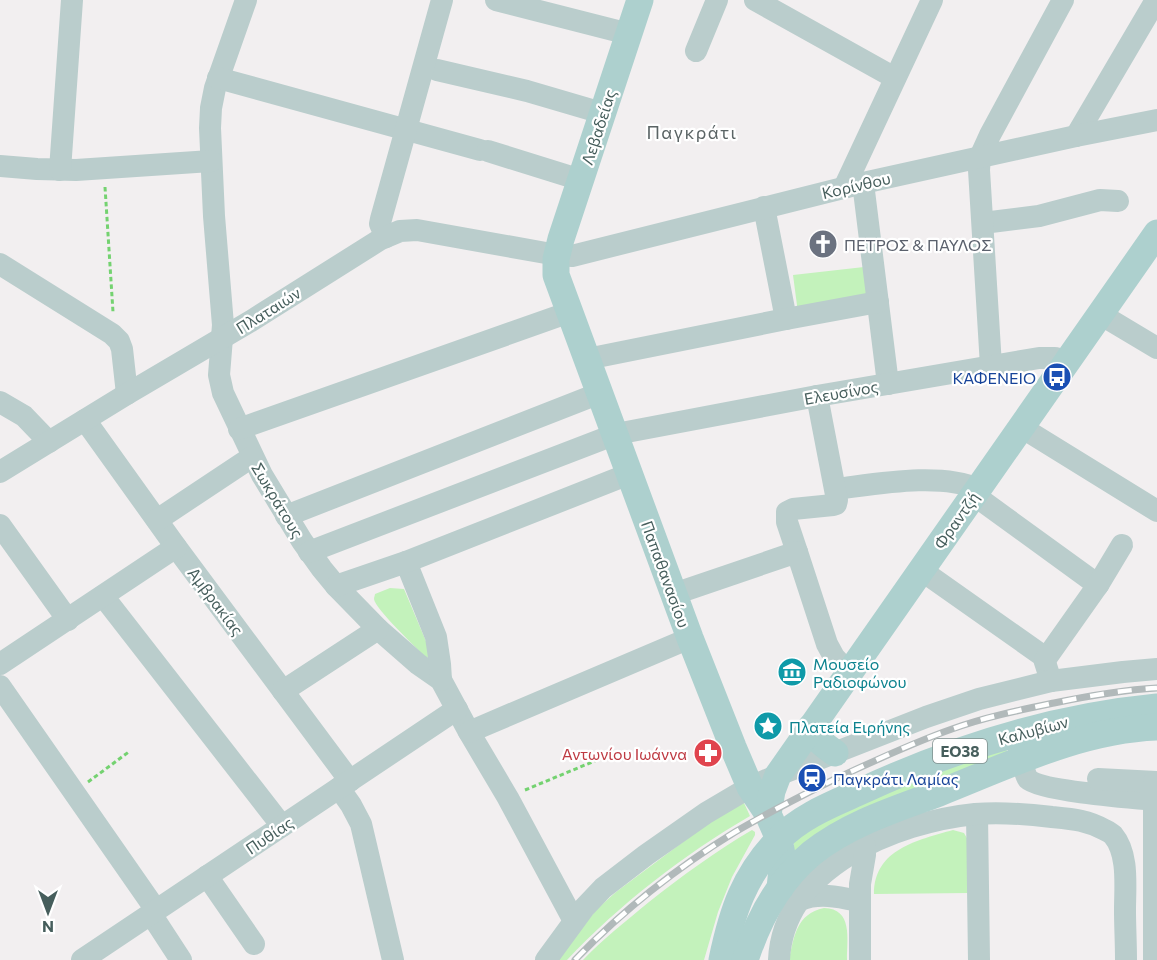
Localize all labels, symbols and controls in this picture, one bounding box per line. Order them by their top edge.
street label: Λεβαδείας [577,87,619,167]
district label: Παγκράτι [646,121,738,143]
street label: Κορίνθου [820,168,892,202]
church icon: ΠΕΤΡΟΣ & ΠΑΥΛΟΣ [807,228,839,260]
place label: ΠΕΤΡΟΣ & ΠΑΥΛΟΣ [844,235,991,254]
street label: Πλαταιών [232,283,304,337]
bus stop icon: ΚΑΦΕΝΕΙΟ [1041,361,1073,393]
place label: ΚΑΦΕΝΕΙΟ [952,368,1036,387]
street label: Ελευσίνος [803,376,880,408]
street label: Σωκράτους [248,459,308,541]
street label: Φραντζή [929,488,983,552]
street label: Παπαθανασίου [638,518,694,630]
street label: Αμβρακίας [184,563,248,639]
place label: Μουσείο Ραδιοφώνου [813,654,907,691]
museum icon: Μουσείο Ραδιοφώνου [776,656,808,688]
place icon: Πλατεία Ειρήνης [752,710,784,742]
street label: Καλυβίων [996,712,1070,748]
place label: Πλατεία Ειρήνης [789,717,910,736]
pharmacy icon: Αντωνίου Ιωάννα [692,737,724,769]
road number: ΕΟ38 [933,739,987,763]
place label: Αντωνίου Ιωάννα [562,744,687,763]
station icon: Παγκράτι Λαμίας [796,762,828,794]
place label: Παγκράτι Λαμίας [833,769,959,788]
street label: Πυθίας [242,812,296,858]
north arrow [18,882,78,942]
text: N [42,918,54,937]

